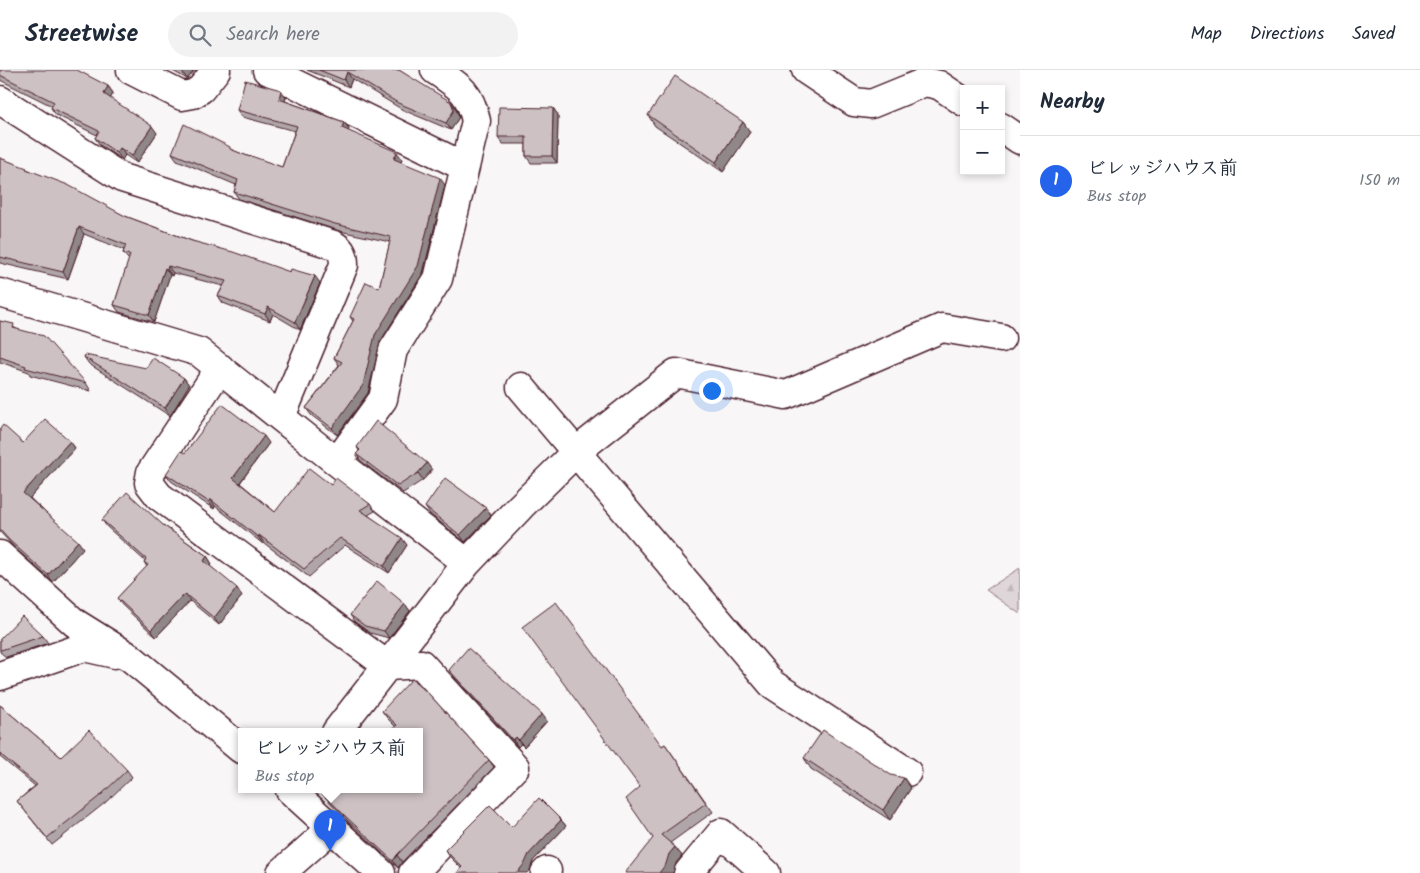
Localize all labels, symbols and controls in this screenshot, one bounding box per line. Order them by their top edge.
search box [168,12,518,57]
text: Streetwise [25,15,138,54]
text: Search here [226,20,320,50]
text: Map [1190,20,1222,49]
text: Directions [1250,20,1324,49]
text: Saved [1352,20,1395,49]
icon: search [186,21,214,49]
map controls [960,85,1005,175]
button: + [960,85,1005,130]
text: Nearby [1040,86,1105,119]
button: − [960,130,1005,175]
text: ビレッジハウス前 [1087,154,1238,184]
text: 1 [1054,168,1058,193]
text: 150 m [1359,168,1400,193]
text: Bus stop [1087,184,1146,209]
your location [699,378,725,404]
popup [238,728,423,793]
text: ビレッジハウス前 [255,734,406,764]
text: Bus stop [255,764,314,789]
pin: 1 [314,810,346,851]

